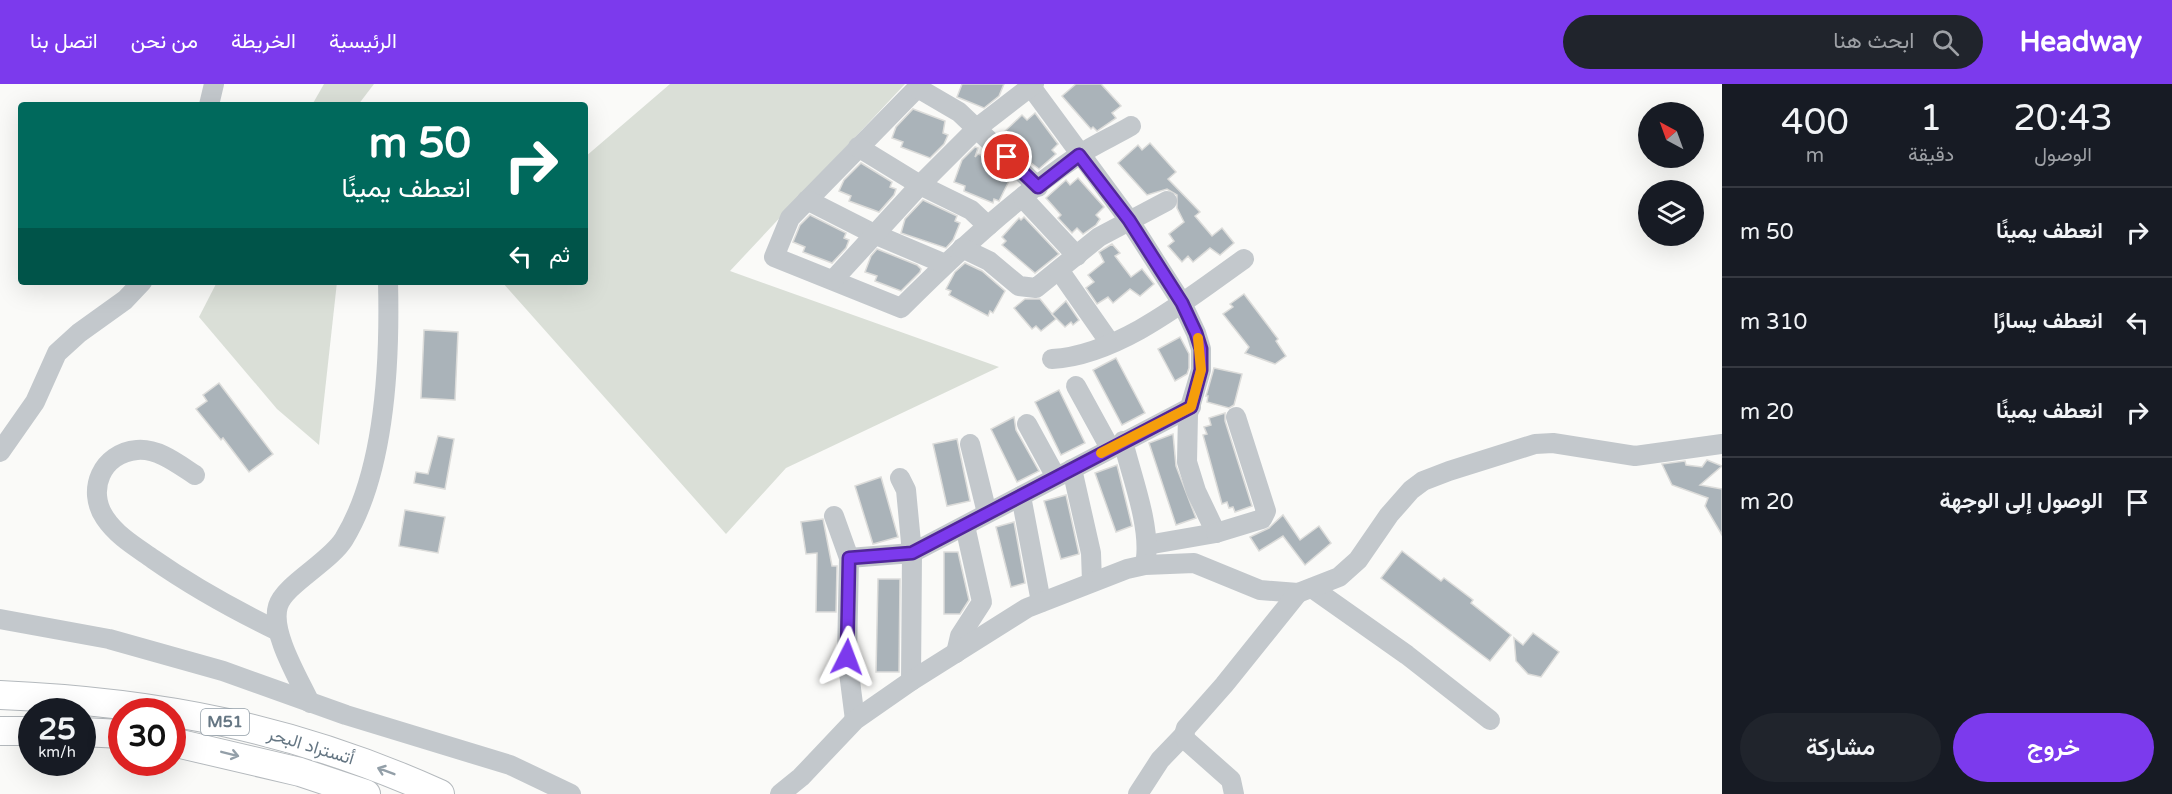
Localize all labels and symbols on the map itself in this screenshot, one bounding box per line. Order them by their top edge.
north arrow [1638,102,1704,168]
pin [981,131,1032,182]
position arrow [815,625,879,689]
speed limit sign: 30 [108,698,186,776]
road number: M51 [201,709,249,735]
street label: أتستراد البحر [264,722,357,770]
one-way arrow [220,749,239,761]
one-way arrow [377,765,396,776]

